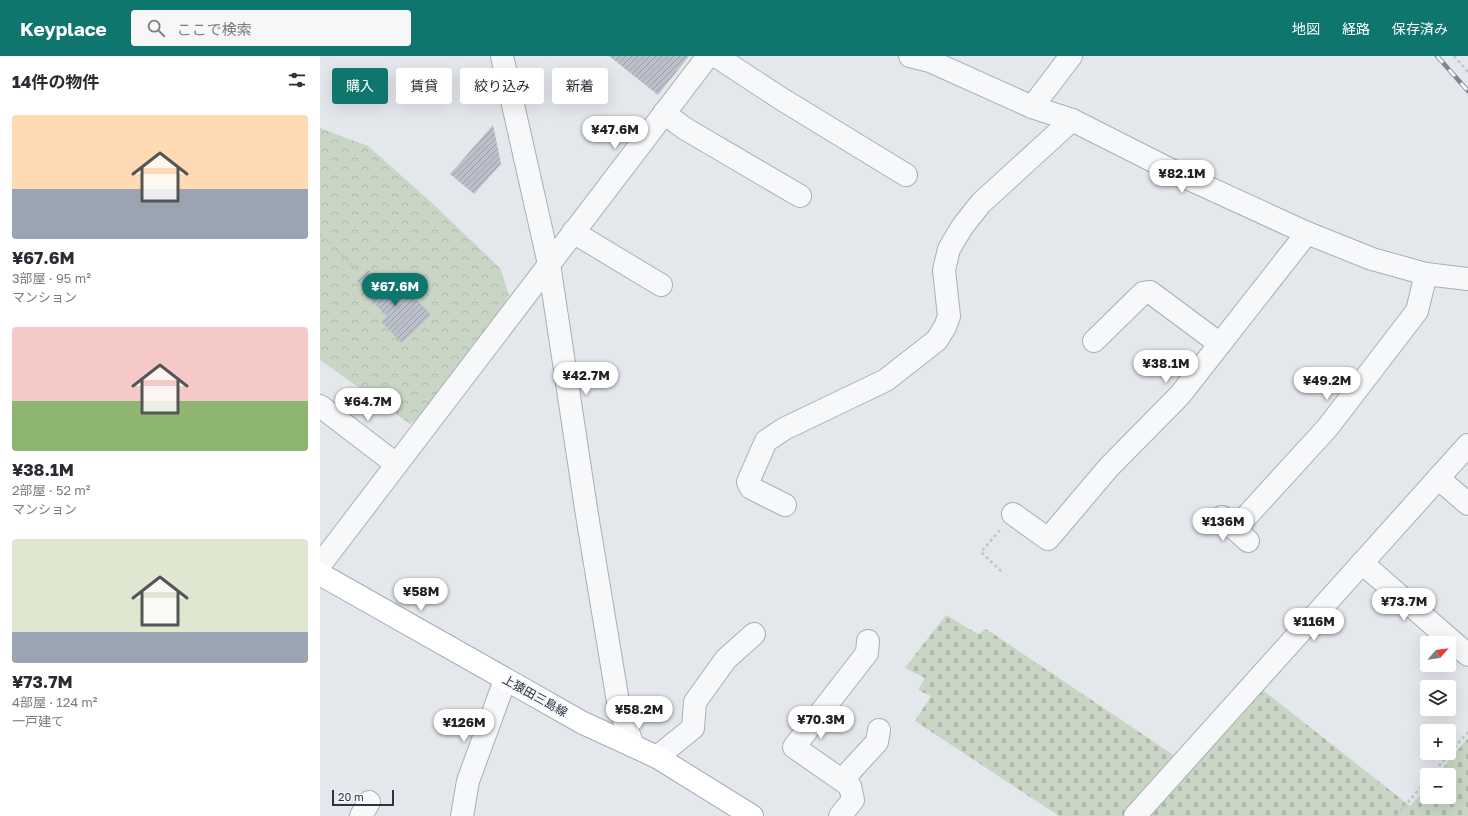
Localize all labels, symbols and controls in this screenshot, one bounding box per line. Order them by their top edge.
search box [131,10,411,46]
text: Keyplace [20,17,107,40]
icon: search [145,17,167,39]
text: ここで検索 [177,20,252,38]
text: 地図 [1292,20,1320,37]
text: 経路 [1342,20,1370,37]
text: 保存済み [1392,20,1448,37]
chip: 購入 [332,68,388,104]
chip: 賃貸 [396,68,452,104]
chip: 絞り込み [460,68,544,104]
chip: 新着 [552,68,608,104]
icon: filters [286,69,308,91]
text: 14件の物件 [12,71,99,92]
pin: ¥47.6M [582,116,648,150]
text: ¥47.6M [591,121,639,137]
icon: home [124,141,196,213]
pin: ¥82.1M [1149,160,1215,194]
text: ¥82.1M [1158,165,1206,181]
text: ¥67.6M [12,247,75,268]
text: 3部屋 · 95 m² [12,270,91,286]
pin: ¥67.6M [362,273,428,307]
text: ¥67.6M [371,278,419,294]
text: マンション [12,289,77,305]
pin: ¥38.1M [1133,350,1199,384]
icon: home [124,353,196,425]
text: ¥38.1M [1142,355,1190,371]
pin: ¥42.7M [553,362,619,396]
text: ¥42.7M [562,367,610,383]
pin: ¥49.2M [1294,367,1360,401]
text: ¥49.2M [1303,372,1351,388]
pin: ¥64.7M [335,388,401,422]
text: ¥64.7M [344,393,392,409]
text: ¥38.1M [12,459,74,480]
text: 2部屋 · 52 m² [12,482,90,498]
text: マンション [12,501,77,517]
pin: ¥136M [1195,508,1251,542]
text: ¥136M [1201,513,1245,529]
icon: home [124,565,196,637]
pin: ¥58M [397,578,445,612]
text: ¥58M [403,583,439,599]
pin: ¥73.7M [1371,588,1437,622]
text: ¥73.7M [1381,593,1427,609]
pin: ¥116M [1286,608,1342,642]
text: ¥116M [1293,613,1335,629]
north arrow [1420,636,1456,672]
map controls [1420,636,1456,804]
text: ¥73.7M [12,671,73,692]
street label: 上猿田三島線 [500,672,570,720]
button: layers [1420,680,1456,716]
text: 4部屋 · 124 m² [12,694,98,710]
pin: ¥58.2M [606,696,672,730]
text: ¥58.2M [615,701,663,717]
pin: ¥70.3M [788,706,854,740]
pin: ¥126M [436,709,492,743]
text: ¥70.3M [797,711,845,727]
text: 一戸建て [12,713,64,729]
text: ¥126M [442,714,486,730]
button: + [1420,724,1456,760]
button: − [1420,768,1456,804]
scale bar [332,788,394,807]
text: 20 m [338,790,364,803]

